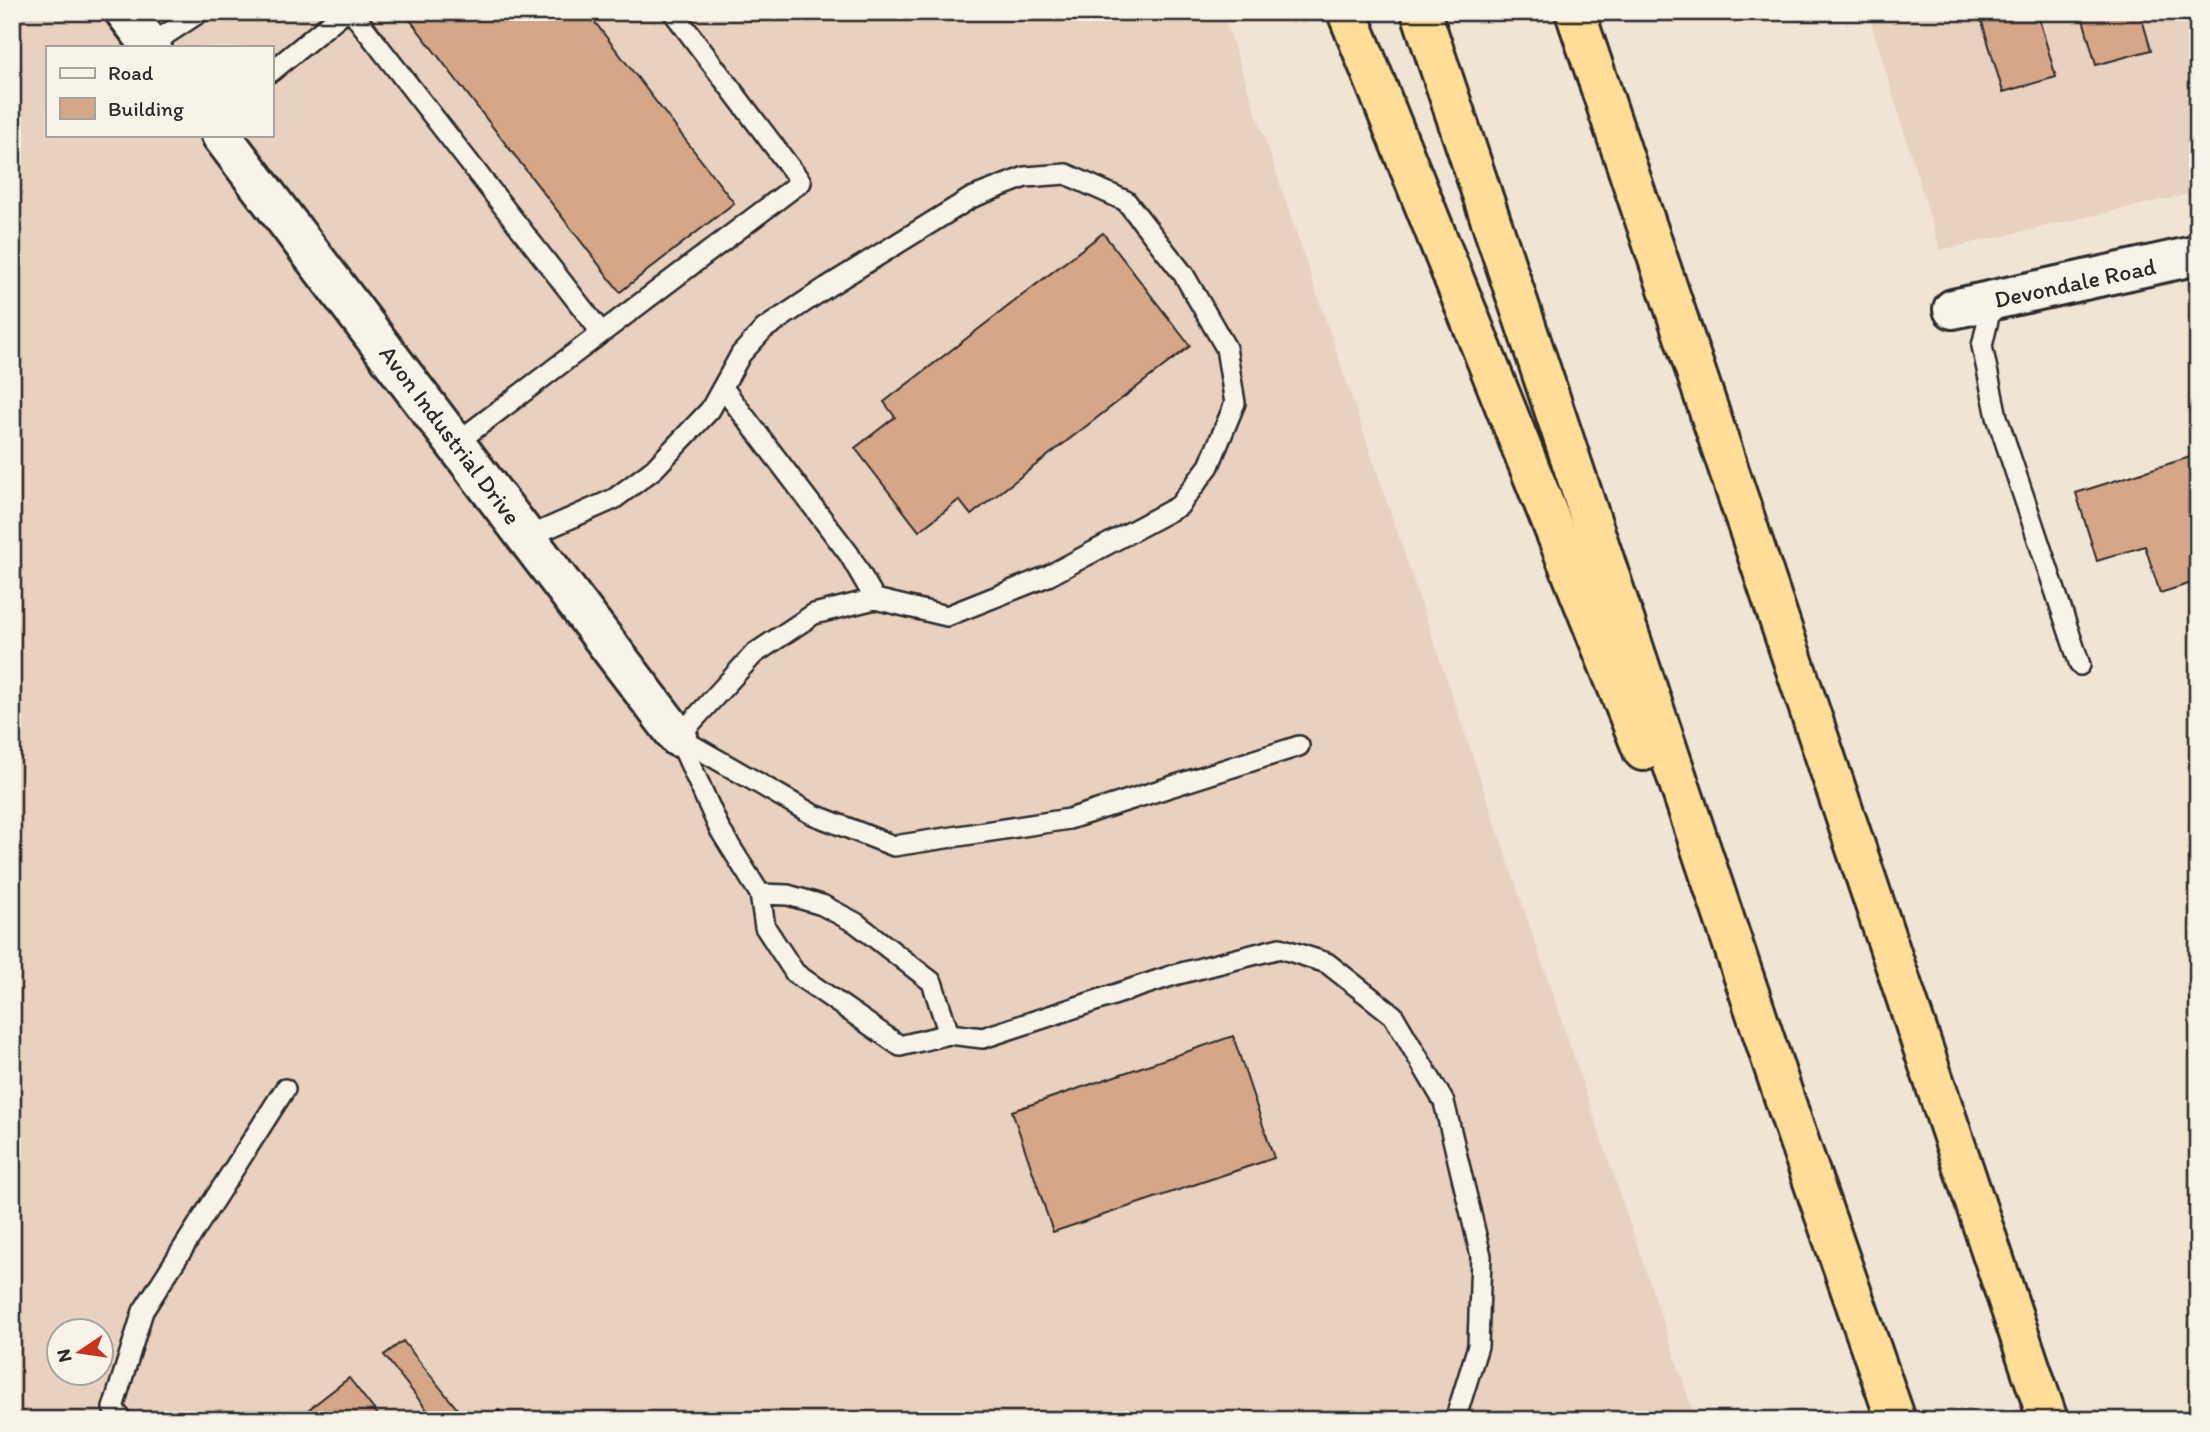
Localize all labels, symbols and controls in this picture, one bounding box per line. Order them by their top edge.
legend [46,46,273,136]
text: Road [108,60,154,85]
text: Building [108,96,184,121]
street label: Devondale Road [1991,251,2159,314]
street label: Avon Industrial Drive [374,339,527,530]
north arrow [46,1316,116,1386]
text: N [51,1347,77,1365]

